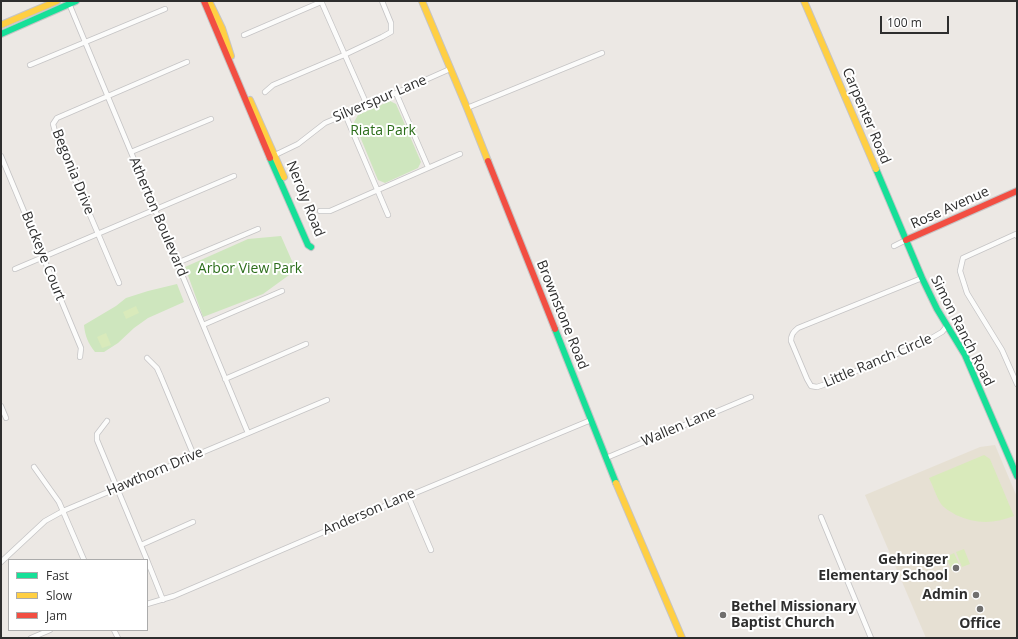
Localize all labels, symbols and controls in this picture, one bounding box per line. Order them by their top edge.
scale bar [882,8,951,34]
text: 100 m [887,14,922,31]
street label: Carpenter Road [838,65,894,167]
street label: Silverspur Lane [331,72,429,126]
park label: Riata Park [350,123,416,139]
street label: Begonia Drive [48,127,98,217]
street label: Atherton Boulevard [125,155,191,279]
street label: Neroly Road [282,159,328,239]
street label: Rose Avenue [908,183,992,233]
street label: Buckeye Court [17,209,69,303]
street label: Brownstone Road [532,258,592,372]
park label: Arbor View Park [198,261,302,277]
street label: Simon Ranch Road [927,273,997,389]
street label: Little Ranch Circle [821,331,935,391]
street label: Wallen Lane [639,404,719,450]
street label: Hawthorn Drive [104,444,206,500]
street label: Anderson Lane [320,485,418,539]
place label: Gehringer Elementary School [818,552,948,584]
legend [8,559,148,631]
marker: Gehringer Elementary School [951,563,961,573]
text: Fast [46,567,69,584]
text: Slow [46,587,72,604]
place label: Admin [922,587,968,603]
marker: Admin [971,590,981,600]
place label: Bethel Missionary Baptist Church [731,599,856,632]
marker: Office [975,604,985,614]
text: Jam [46,607,67,624]
marker: Bethel Missionary Baptist Church [718,610,728,620]
place label: Office [959,616,1001,632]

